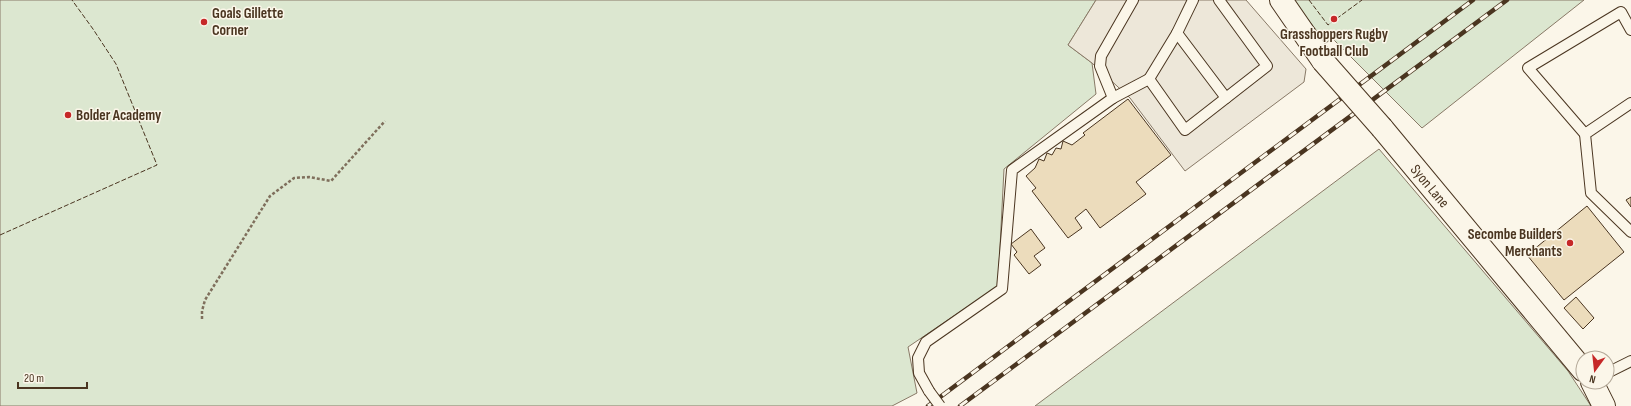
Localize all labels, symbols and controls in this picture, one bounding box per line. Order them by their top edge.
place label: Goals Gillette Corner [212,4,283,40]
marker: Grasshoppers Rugby Football Club [1329,14,1339,24]
marker: Goals Gillette Corner [199,17,209,27]
place label: Grasshoppers Rugby Football Club [1280,25,1389,61]
place label: Bolder Academy [76,106,162,125]
marker: Bolder Academy [63,110,73,120]
street label: Syon Lane [1406,161,1453,212]
place label: Secombe Builders Merchants [1468,225,1562,261]
marker: Secombe Builders Merchants [1565,238,1575,248]
north arrow [1575,350,1615,390]
scale bar [18,364,87,390]
text: 20 m [24,371,44,386]
text: N [1588,372,1597,386]

